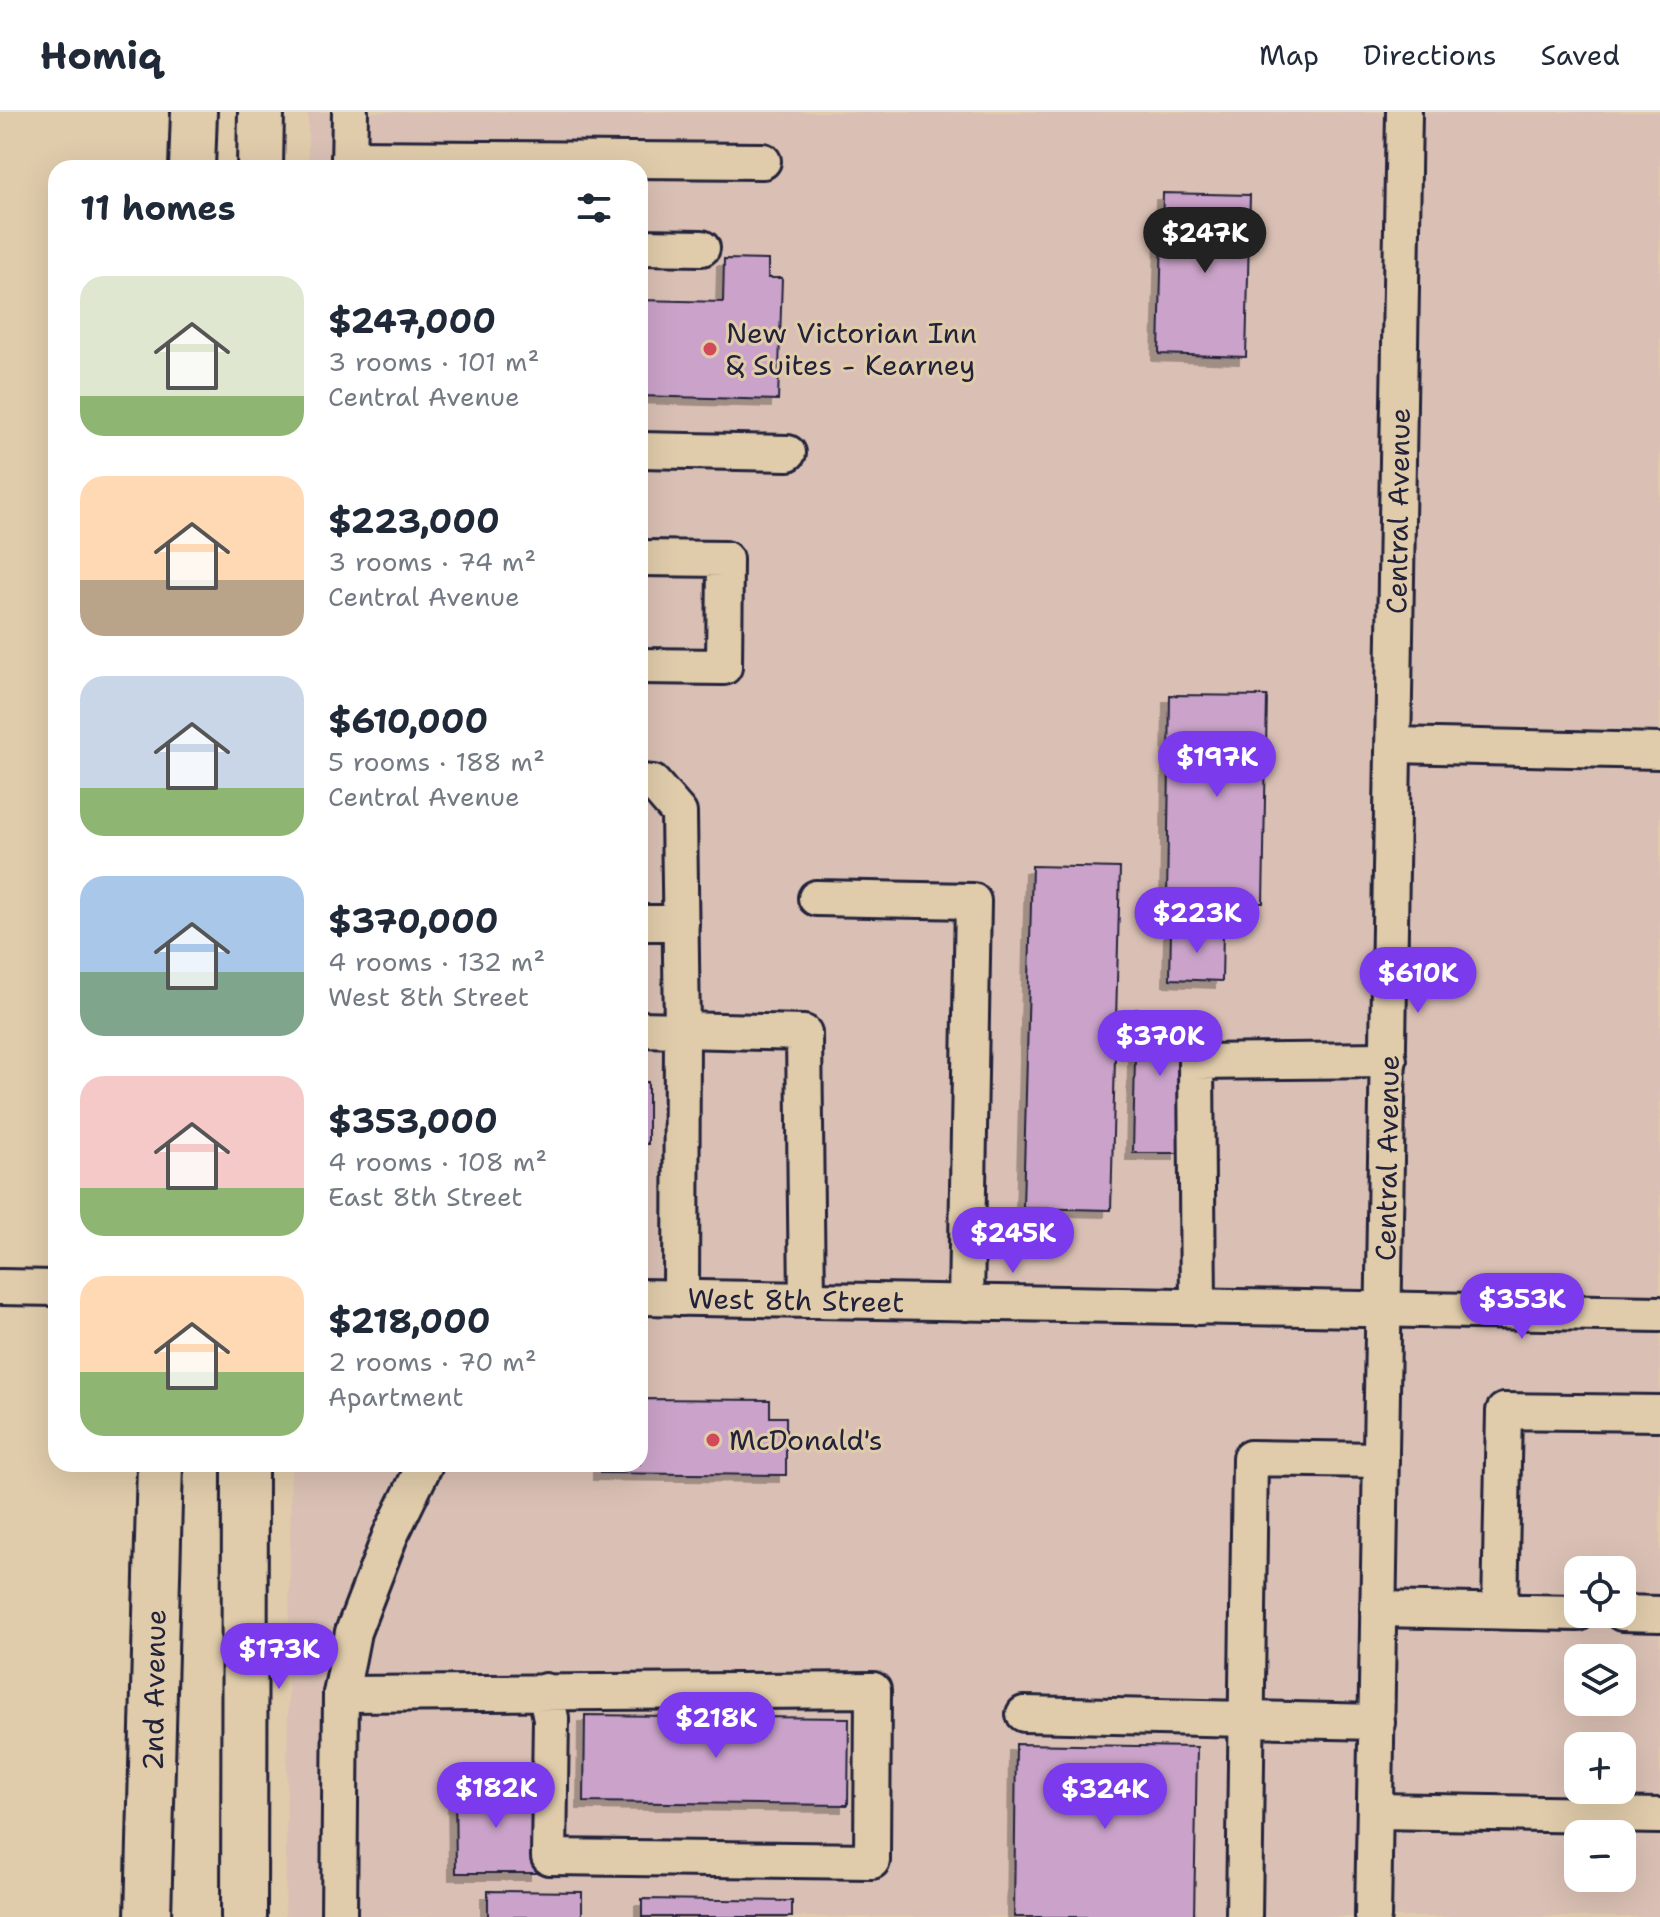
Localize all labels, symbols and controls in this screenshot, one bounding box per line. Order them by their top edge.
text: Homiq [40,30,162,81]
text: Map [1259,36,1319,74]
text: Directions [1363,36,1497,74]
text: Saved [1541,36,1620,74]
text: 11 homes [80,185,236,231]
icon: filters [572,186,616,230]
pin: $247K [1149,207,1261,275]
text: $247K [1161,215,1249,250]
text: $247,000 [328,298,496,344]
icon: home [144,308,240,404]
place label: New Victorian Inn & Suites - Kearney [726,314,977,384]
marker: New Victorian Inn & Suites - Kearney [701,340,719,358]
text: 3 rooms · 101 m² [328,344,539,379]
text: Central Avenue [328,379,520,414]
street label: Central Avenue [1377,407,1419,615]
text: $223,000 [328,498,500,544]
icon: home [144,508,240,604]
text: 3 rooms · 74 m² [328,544,536,579]
text: Central Avenue [328,579,520,614]
text: $610,000 [328,698,488,744]
icon: home [144,708,240,804]
pin: $197K [1161,731,1273,799]
text: $197K [1176,739,1258,774]
text: 5 rooms · 188 m² [328,744,545,779]
text: Central Avenue [328,779,520,814]
pin: $223K [1141,887,1253,955]
text: $223K [1153,895,1241,930]
text: $370,000 [328,898,498,944]
icon: home [144,908,240,1004]
text: 4 rooms · 132 m² [328,944,545,979]
pin: $610K [1362,947,1474,1015]
text: $610K [1378,955,1458,990]
text: West 8th Street [328,979,529,1014]
pin: $370K [1104,1010,1216,1078]
text: $370K [1116,1018,1204,1053]
street label: Central Avenue [1366,1054,1408,1262]
text: $353,000 [328,1098,498,1144]
icon: home [144,1108,240,1204]
text: 4 rooms · 108 m² [328,1144,547,1179]
text: East 8th Street [328,1179,523,1214]
pin: $245K [957,1207,1069,1275]
text: $245K [970,1215,1056,1250]
pin: $353K [1466,1273,1578,1341]
street label: West 8th Street [687,1279,905,1321]
text: $353K [1478,1281,1566,1316]
text: $218,000 [328,1298,491,1344]
icon: home [144,1308,240,1404]
text: 2 rooms · 70 m² [328,1344,537,1379]
text: Apartment [328,1379,464,1414]
place label: McDonald's [729,1421,883,1459]
marker: McDonald's [704,1431,722,1449]
map controls [1564,1556,1636,1892]
button: locate [1564,1556,1636,1628]
street label: 2nd Avenue [134,1609,174,1771]
pin: $173K [223,1623,335,1691]
text: $173K [238,1631,320,1666]
button: layers [1564,1644,1636,1716]
pin: $218K [660,1692,772,1760]
text: $218K [675,1700,757,1735]
button: + [1564,1732,1636,1804]
pin: $182K [440,1762,552,1830]
pin: $324K [1049,1763,1161,1831]
text: $182K [455,1770,537,1805]
text: $324K [1061,1771,1149,1806]
button: − [1564,1820,1636,1892]

